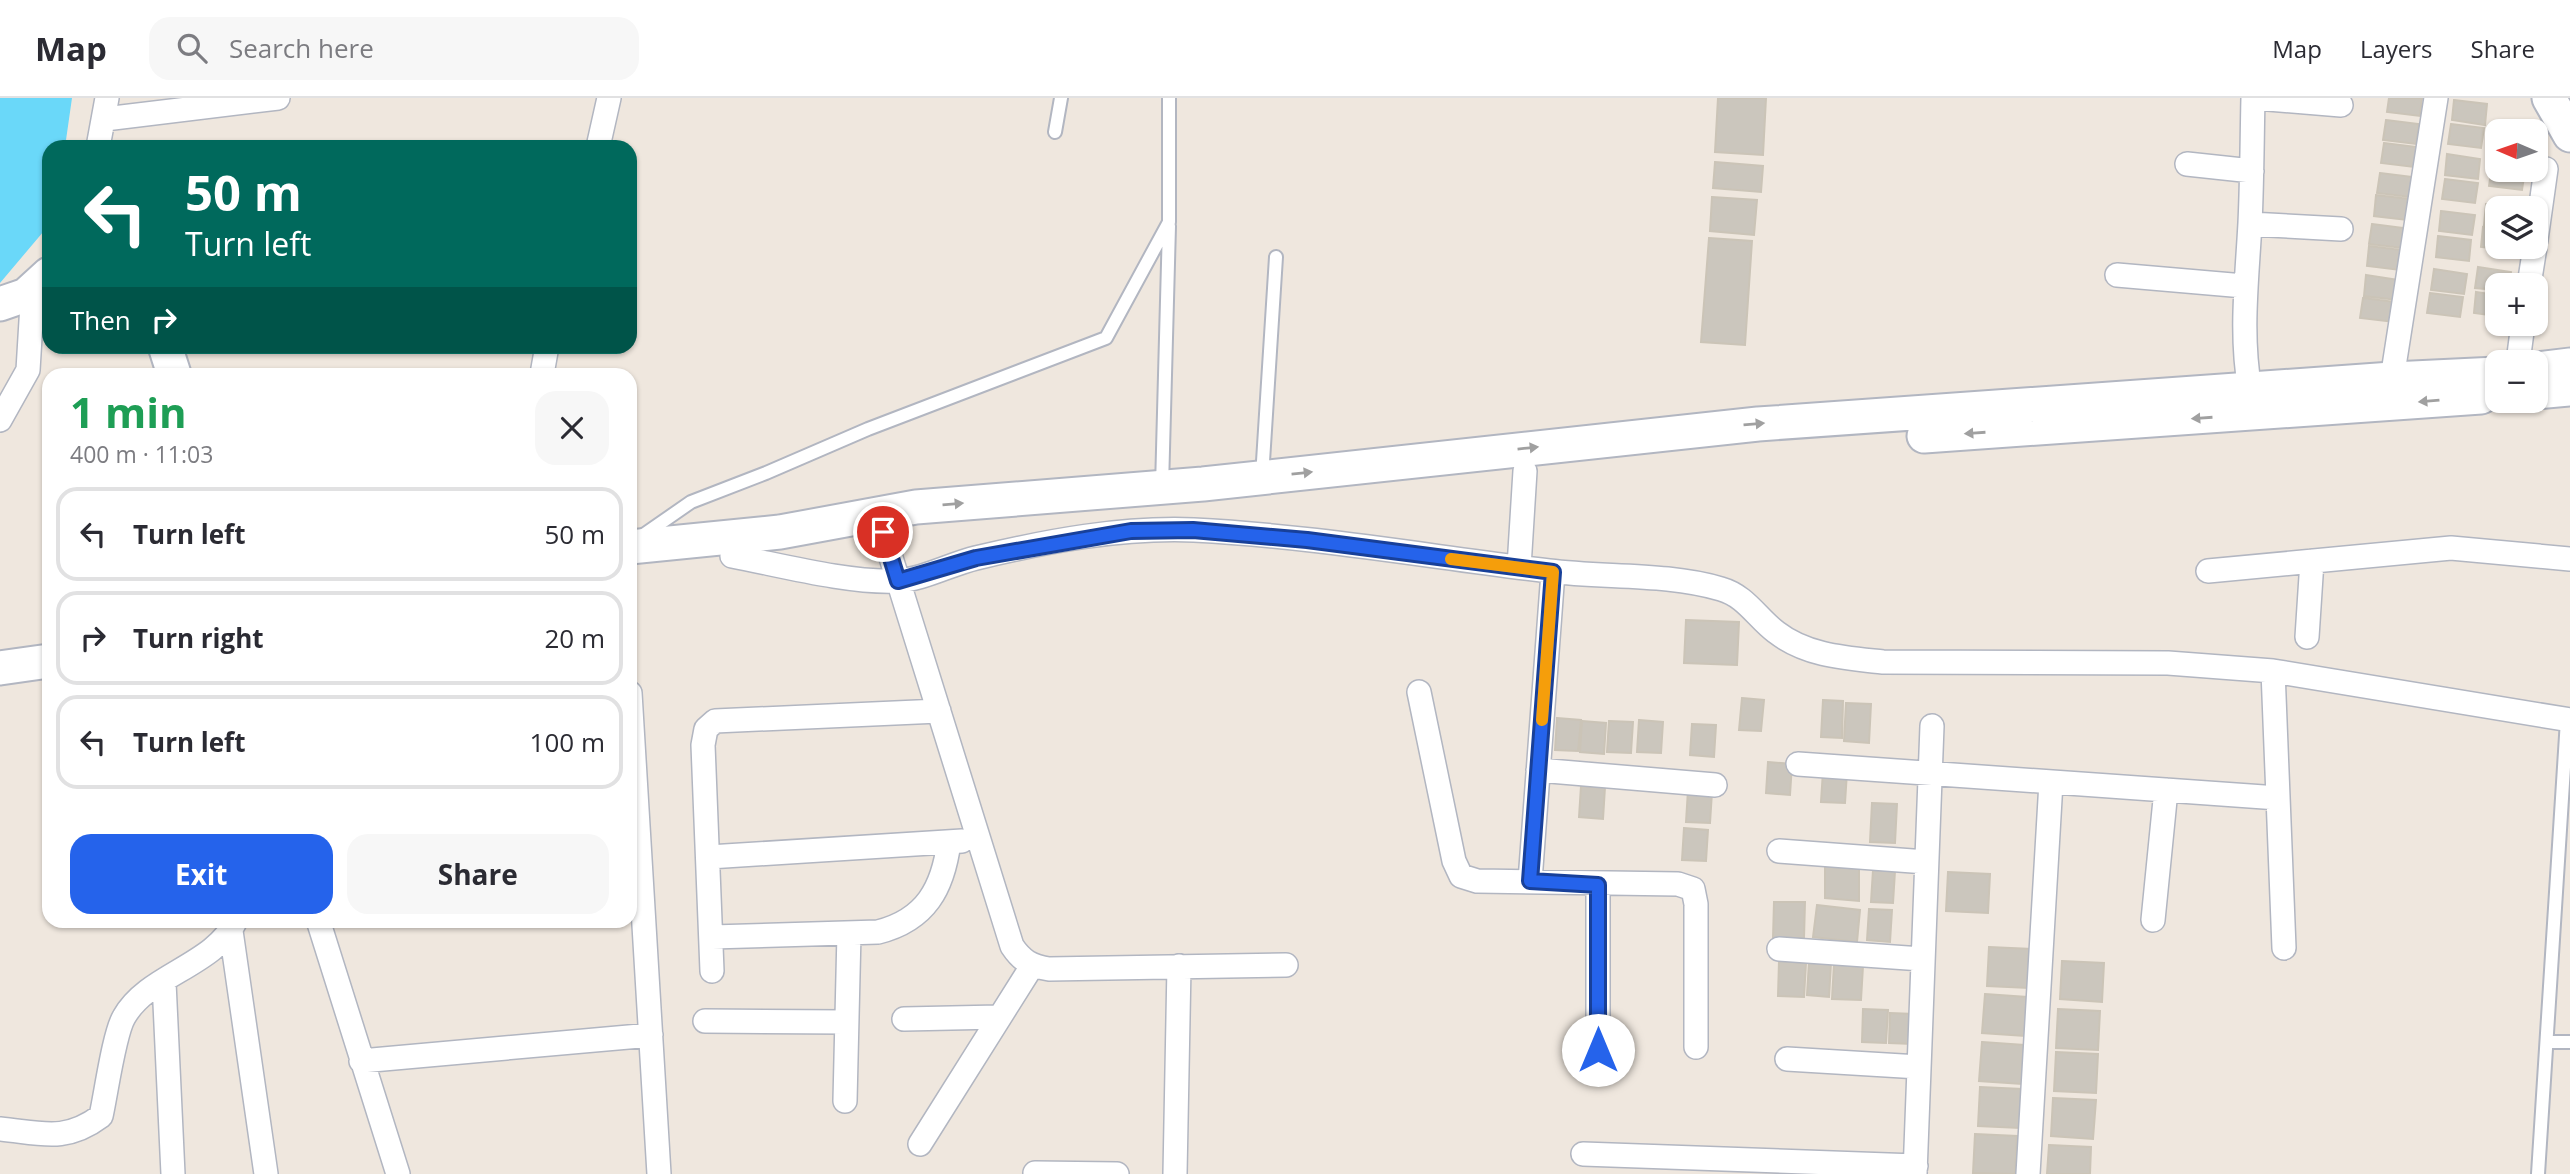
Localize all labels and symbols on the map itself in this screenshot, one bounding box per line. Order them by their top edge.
north arrow [2485,119,2548,182]
one-way arrow [2418,396,2440,407]
one-way arrow [2191,413,2213,424]
one-way arrow [1744,418,1766,429]
one-way arrow [1964,427,1986,438]
one-way arrow [1517,442,1539,453]
one-way arrow [1291,467,1313,478]
one-way arrow [943,498,965,509]
pin [853,502,913,562]
position arrow [1561,1013,1635,1087]

